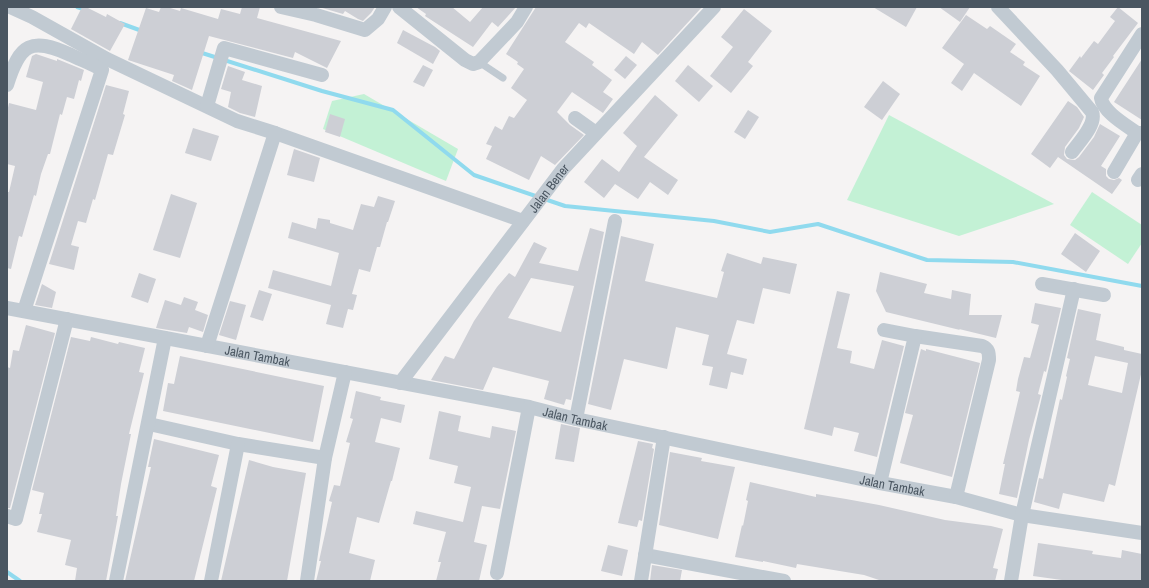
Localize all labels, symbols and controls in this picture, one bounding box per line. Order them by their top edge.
street label: Jalan Bener [524,160,573,216]
street label: Jalan Tambak [224,341,292,370]
street label: Jalan Tambak [541,402,610,434]
street label: Jalan Tambak [858,470,927,500]

